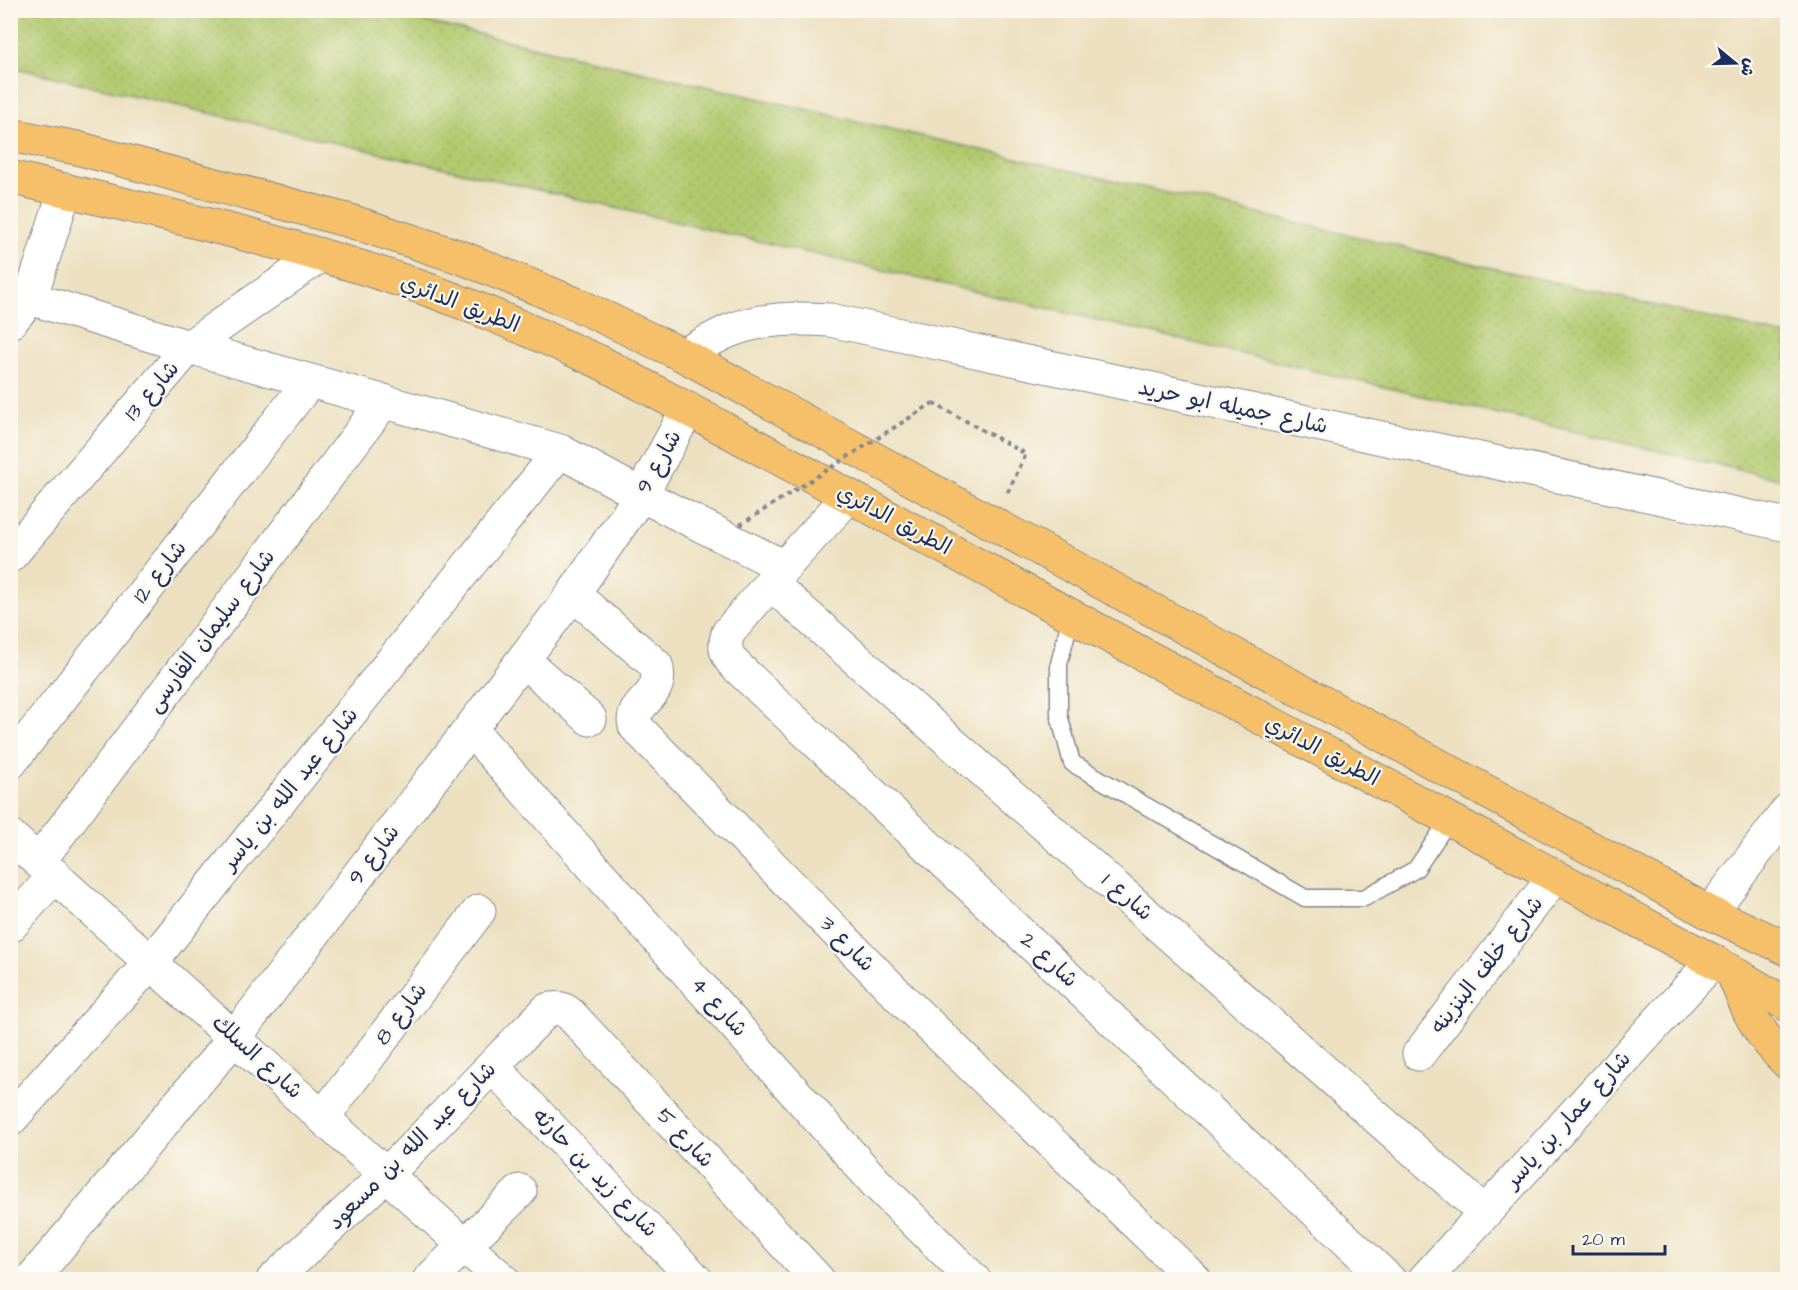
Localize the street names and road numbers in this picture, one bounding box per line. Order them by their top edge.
street label: الطريق الدائري [396,267,524,341]
street label: شارع 13 [117,354,187,428]
street label: شارع جميله ابو حريد [1135,372,1331,442]
street label: شارع 9 [629,424,689,500]
street label: الطريق الدائري [831,477,957,563]
street label: شارع 12 [126,534,194,610]
street label: شارع سليمان الفارسى [139,543,283,719]
street label: شارع عبد الله بن ياسر [213,701,366,879]
street label: الطريق الدائري [1259,708,1385,794]
street label: شارع 9 [341,818,407,892]
street label: شارع 1 [1094,866,1160,928]
street label: شارع خلف البنزينه [1423,889,1551,1041]
street label: شارع 3 [812,909,882,979]
street label: شارع 2 [1013,925,1085,995]
street label: شارع 4 [684,970,754,1044]
street label: شارع 8 [367,976,435,1052]
street label: شارع السلك [205,1008,309,1106]
street label: شارع عمار بن ياسر [1496,1044,1638,1197]
street label: شارع عبد الله بن مسعود [321,1055,503,1237]
street label: شارع زيد بن حارثه [525,1101,665,1245]
street label: شارع 5 [649,1101,721,1175]

